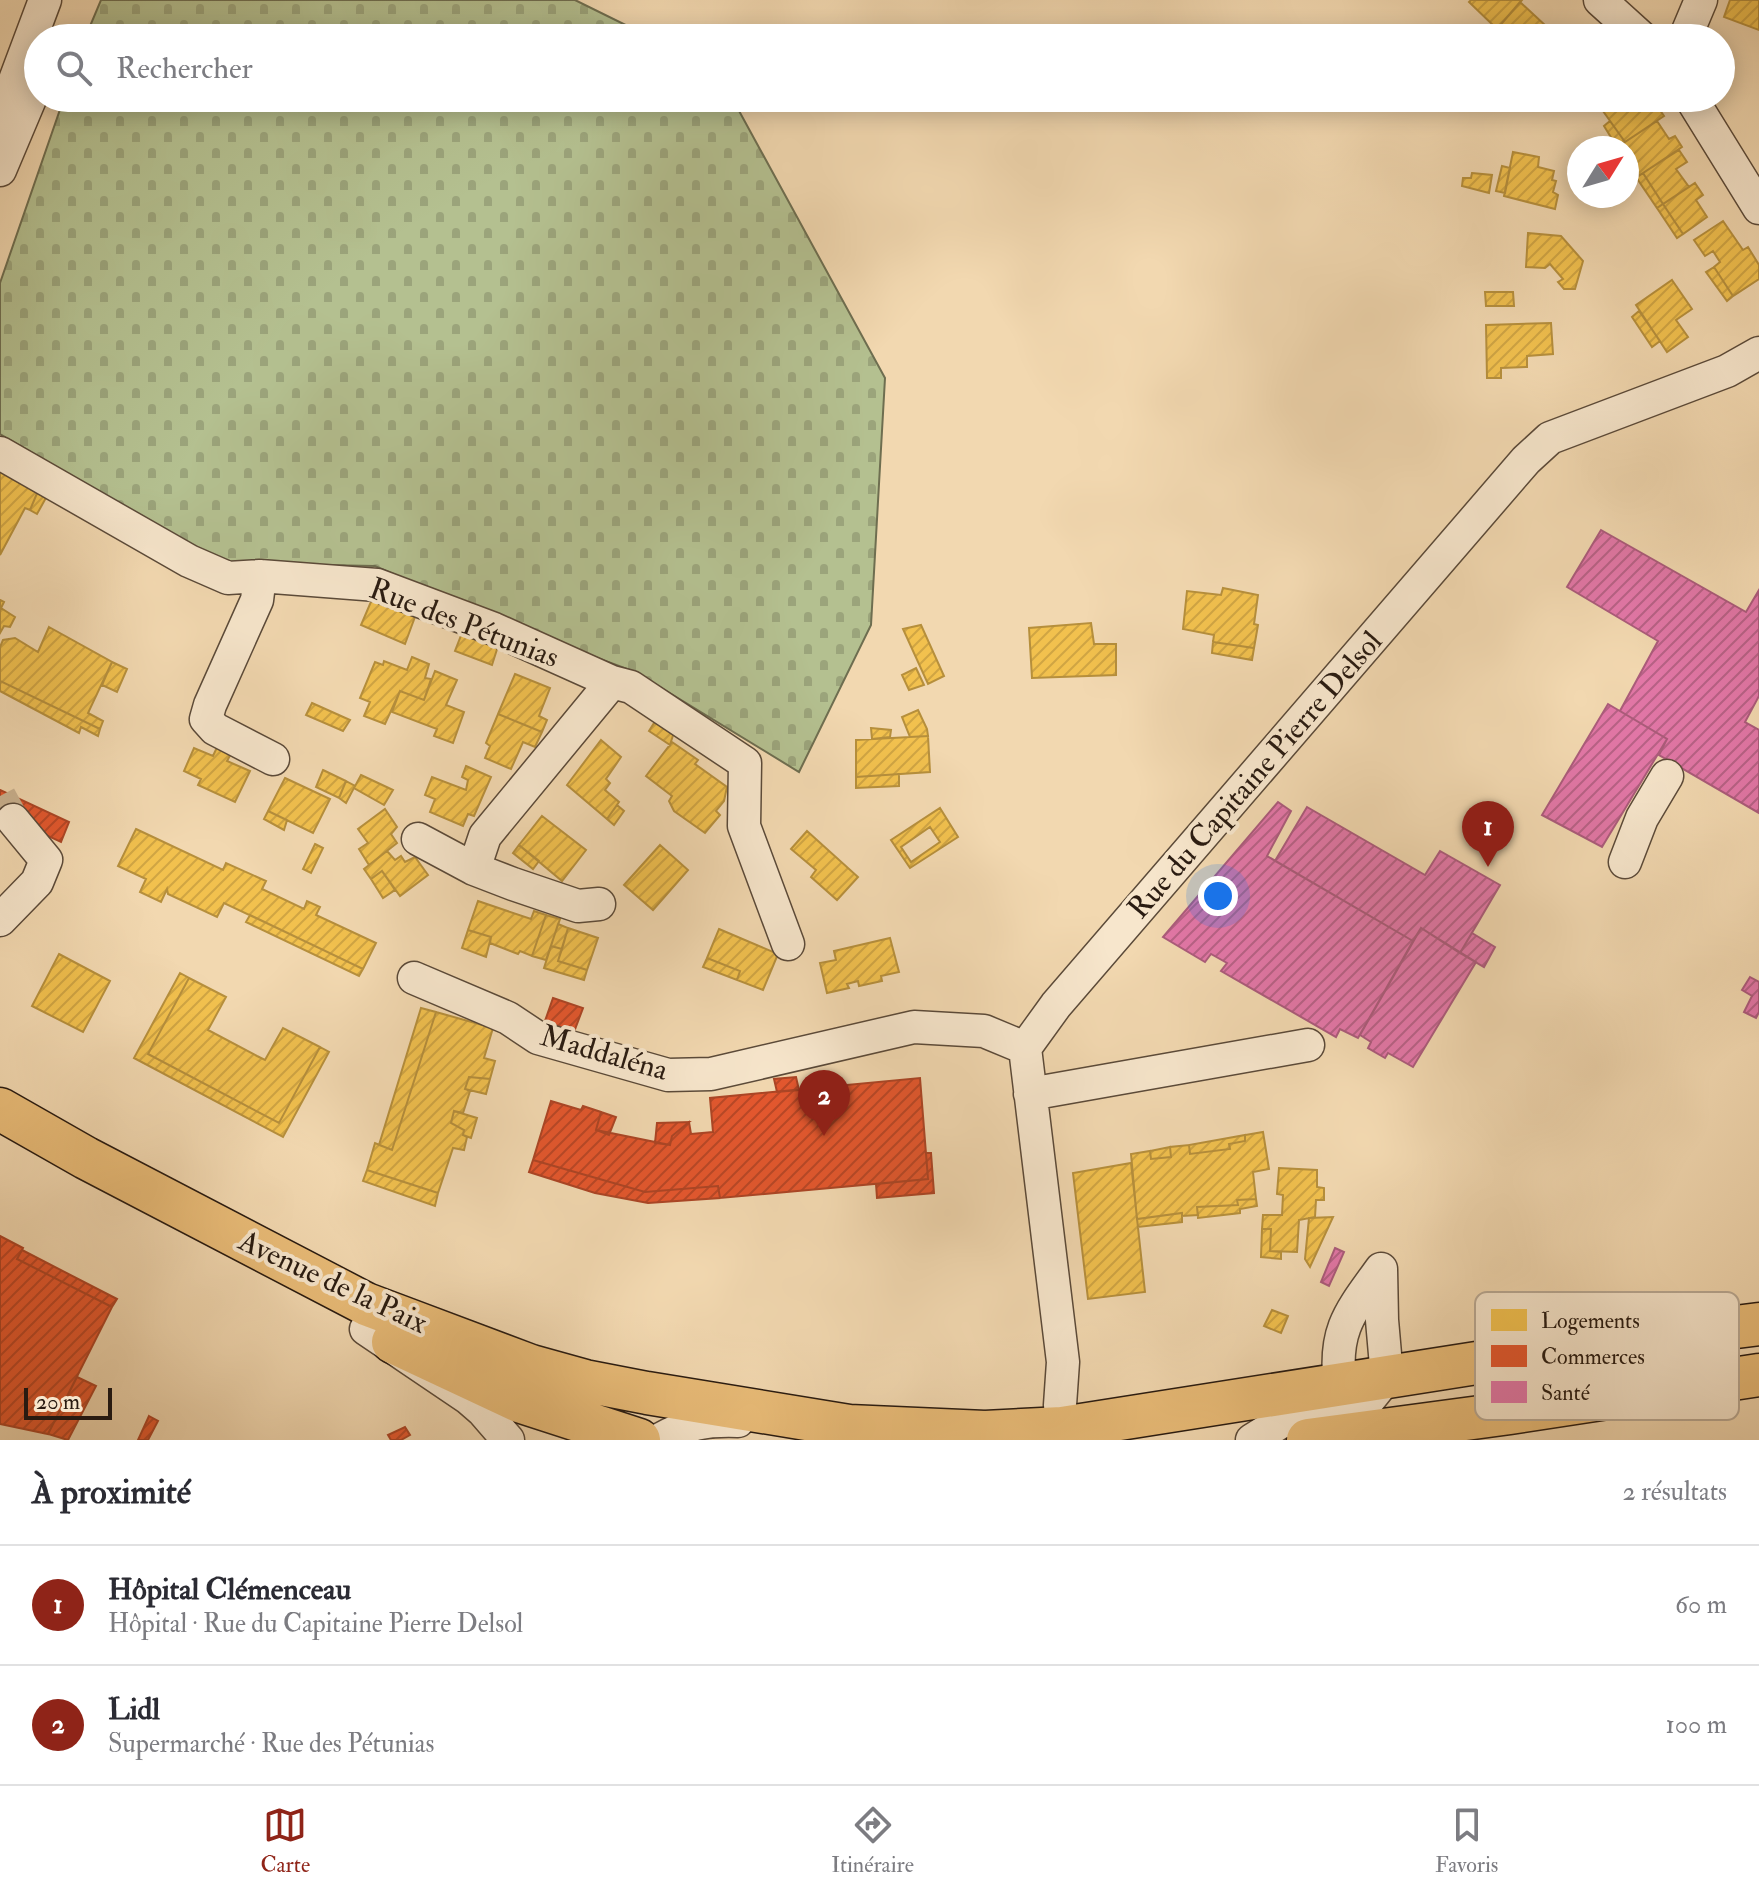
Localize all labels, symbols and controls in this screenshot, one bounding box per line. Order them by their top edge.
search box [24,24,1735,112]
icon: search [52,46,96,90]
text: Rechercher [116,50,253,87]
north arrow [1567,136,1639,208]
street label: Rue des Pétunias [364,570,564,676]
street label: Rue du Capitaine Pierre Delsol [1120,623,1390,927]
pin: 1 [1462,801,1514,867]
your location [1198,876,1238,916]
street label: Maddaléna [536,1017,673,1089]
pin: 2 [798,1070,850,1136]
street label: Avenue de la Paix [232,1222,433,1342]
legend [1475,1292,1739,1420]
text: Logements [1541,1307,1640,1335]
text: Commerces [1541,1343,1645,1371]
text: Santé [1541,1379,1591,1407]
scale bar [24,1384,112,1420]
text: 20 m [36,1388,80,1416]
text: À proximité [32,1471,191,1514]
text: 2 résultats [1623,1476,1727,1508]
text: Hôpital Clémenceau [108,1571,351,1608]
text: 1 [53,1589,63,1621]
text: 60 m [1675,1589,1727,1621]
text: Hôpital · Rue du Capitaine Pierre Delsol [108,1608,523,1640]
text: Lidl [108,1691,160,1728]
text: 2 [51,1709,65,1741]
text: 100 m [1666,1709,1727,1741]
text: Supermarché · Rue des Pétunias [108,1728,434,1760]
tab: Carte [261,1803,310,1879]
tab: Itinéraire [831,1803,914,1879]
tab: Favoris [1435,1803,1498,1879]

